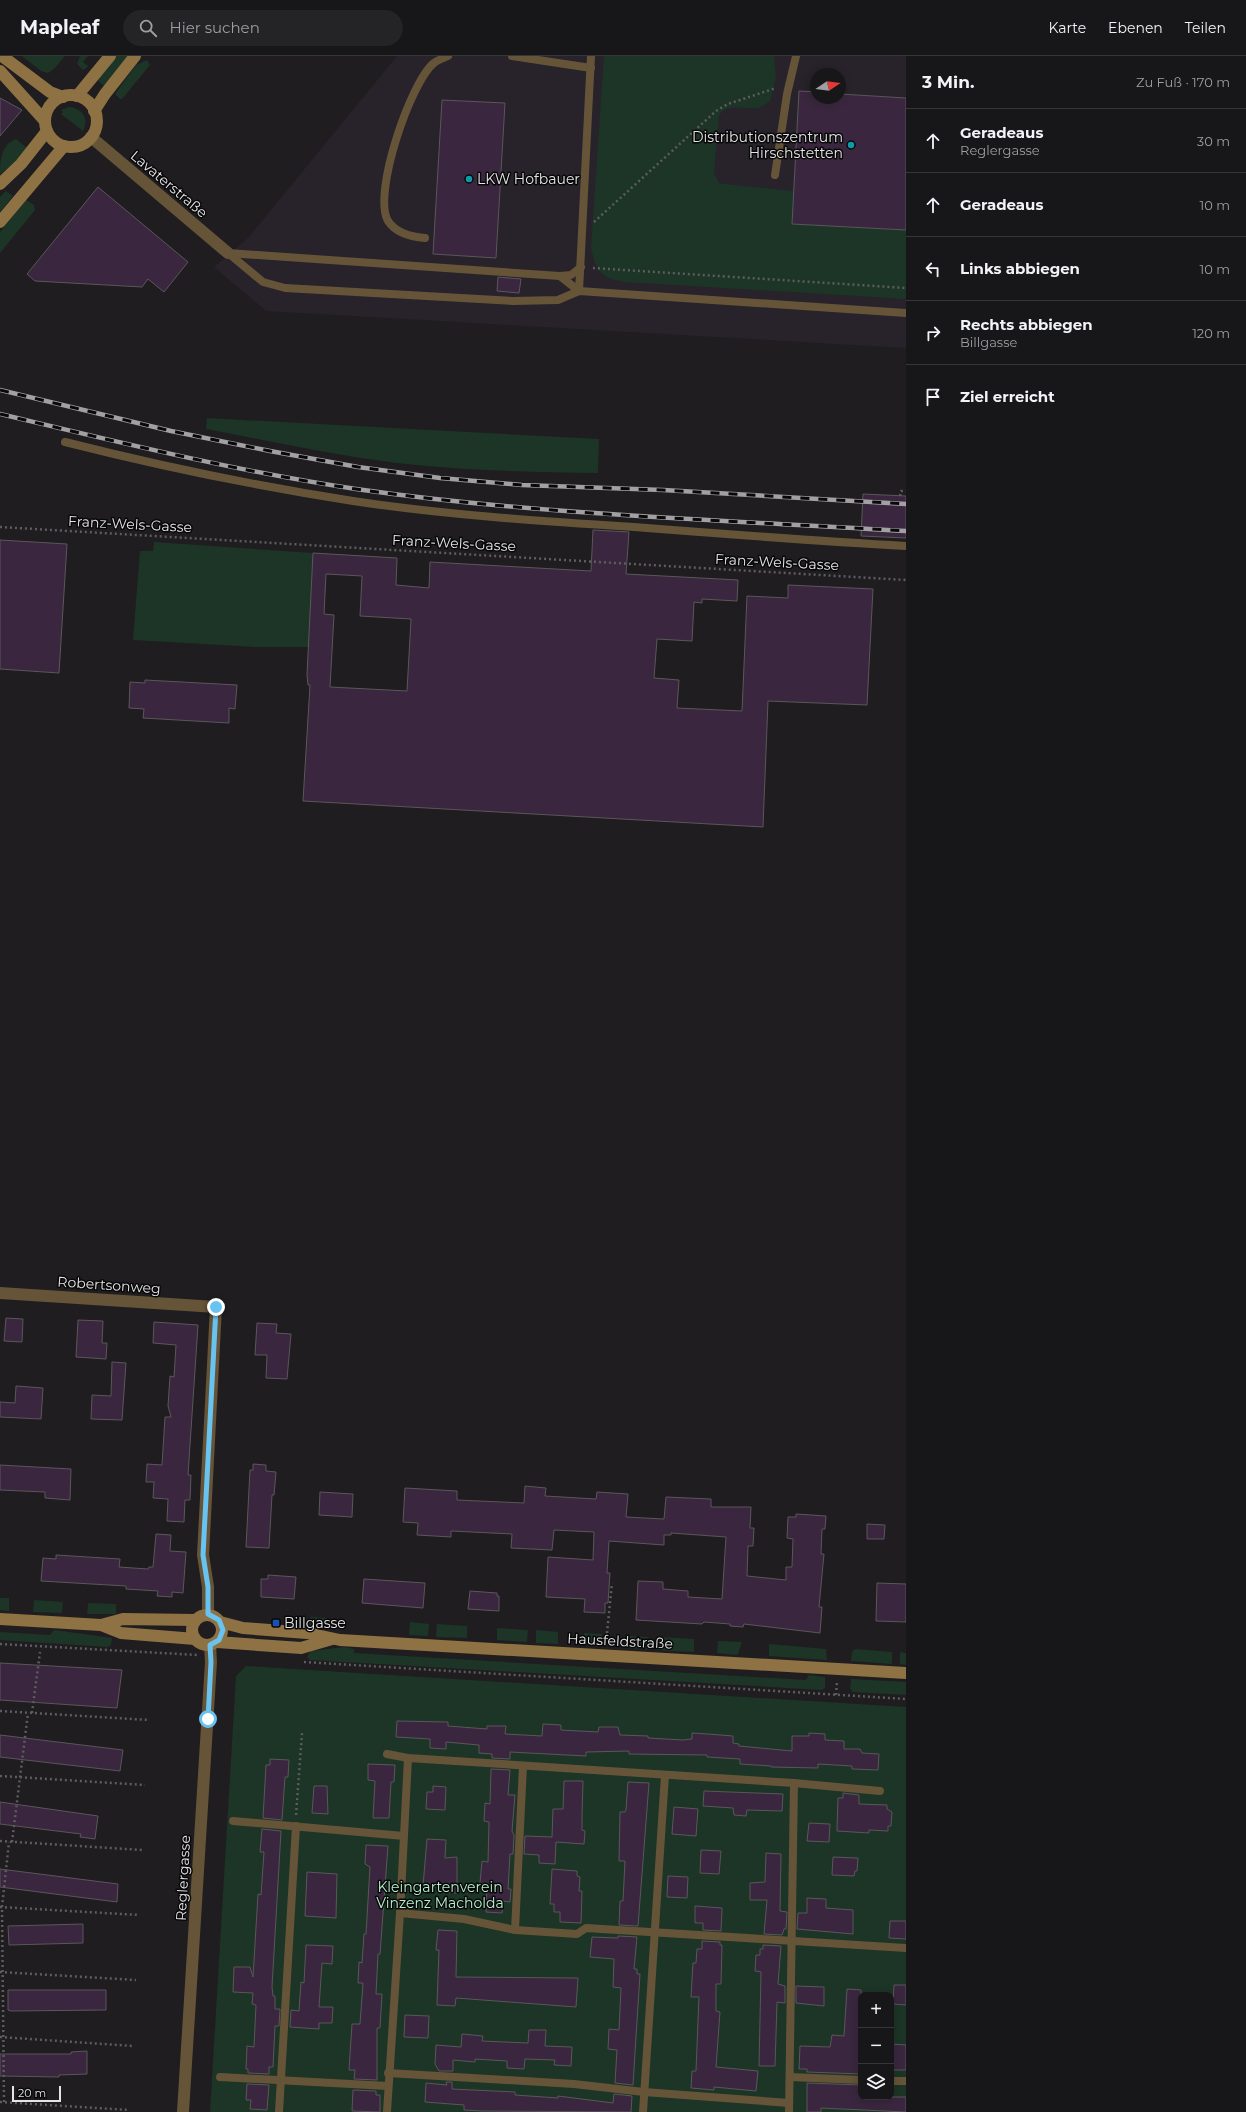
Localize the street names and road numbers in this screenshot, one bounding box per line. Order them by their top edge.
street label: Lavaterstraße [127,147,211,221]
street label: Franz-Wels-Gasse [68,512,192,536]
street label: Franz-Wels-Gasse [392,531,516,555]
street label: Franz-Wels-Gasse [715,550,839,574]
street label: Robertsonweg [57,1272,161,1298]
street label: Hausfeldstraße [567,1629,673,1653]
street label: Reglergasse [172,1835,194,1921]

